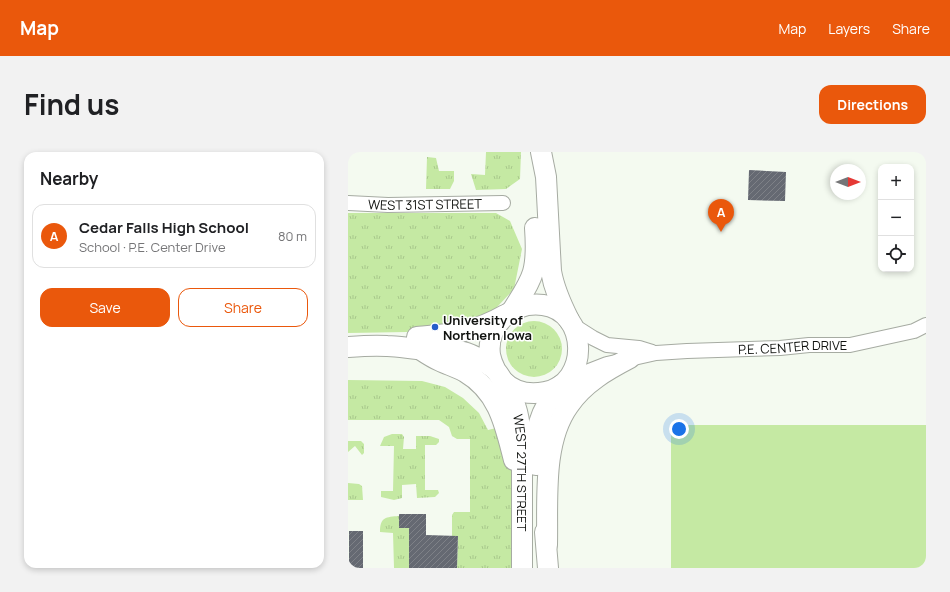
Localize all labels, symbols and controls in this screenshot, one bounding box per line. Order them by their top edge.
text: Map [20,15,59,41]
text: Map [778,19,806,38]
text: Layers [828,19,870,38]
text: Share [892,19,930,38]
text: Find us [24,85,119,123]
button: Directions [819,85,926,124]
north arrow [830,164,866,200]
map controls [878,164,914,272]
button: + [878,164,914,200]
text: Nearby [40,167,98,190]
street label: WEST 31ST STREET [367,194,482,214]
pin: A [708,199,734,232]
button: − [878,200,914,236]
text: Cedar Falls High School [79,217,249,238]
text: A [50,227,58,245]
text: 80 m [278,227,307,245]
button: locate [878,236,914,272]
text: School · P.E. Center Drive [79,238,226,256]
button: Save [40,288,170,327]
button: Share [178,288,308,327]
place label: University of Northern Iowa [443,311,532,344]
marker: University of Northern Iowa [430,322,440,332]
street label: P.E. CENTER DRIVE [738,336,847,358]
street label: WEST 27TH STREET [509,413,531,531]
your location [669,419,689,439]

